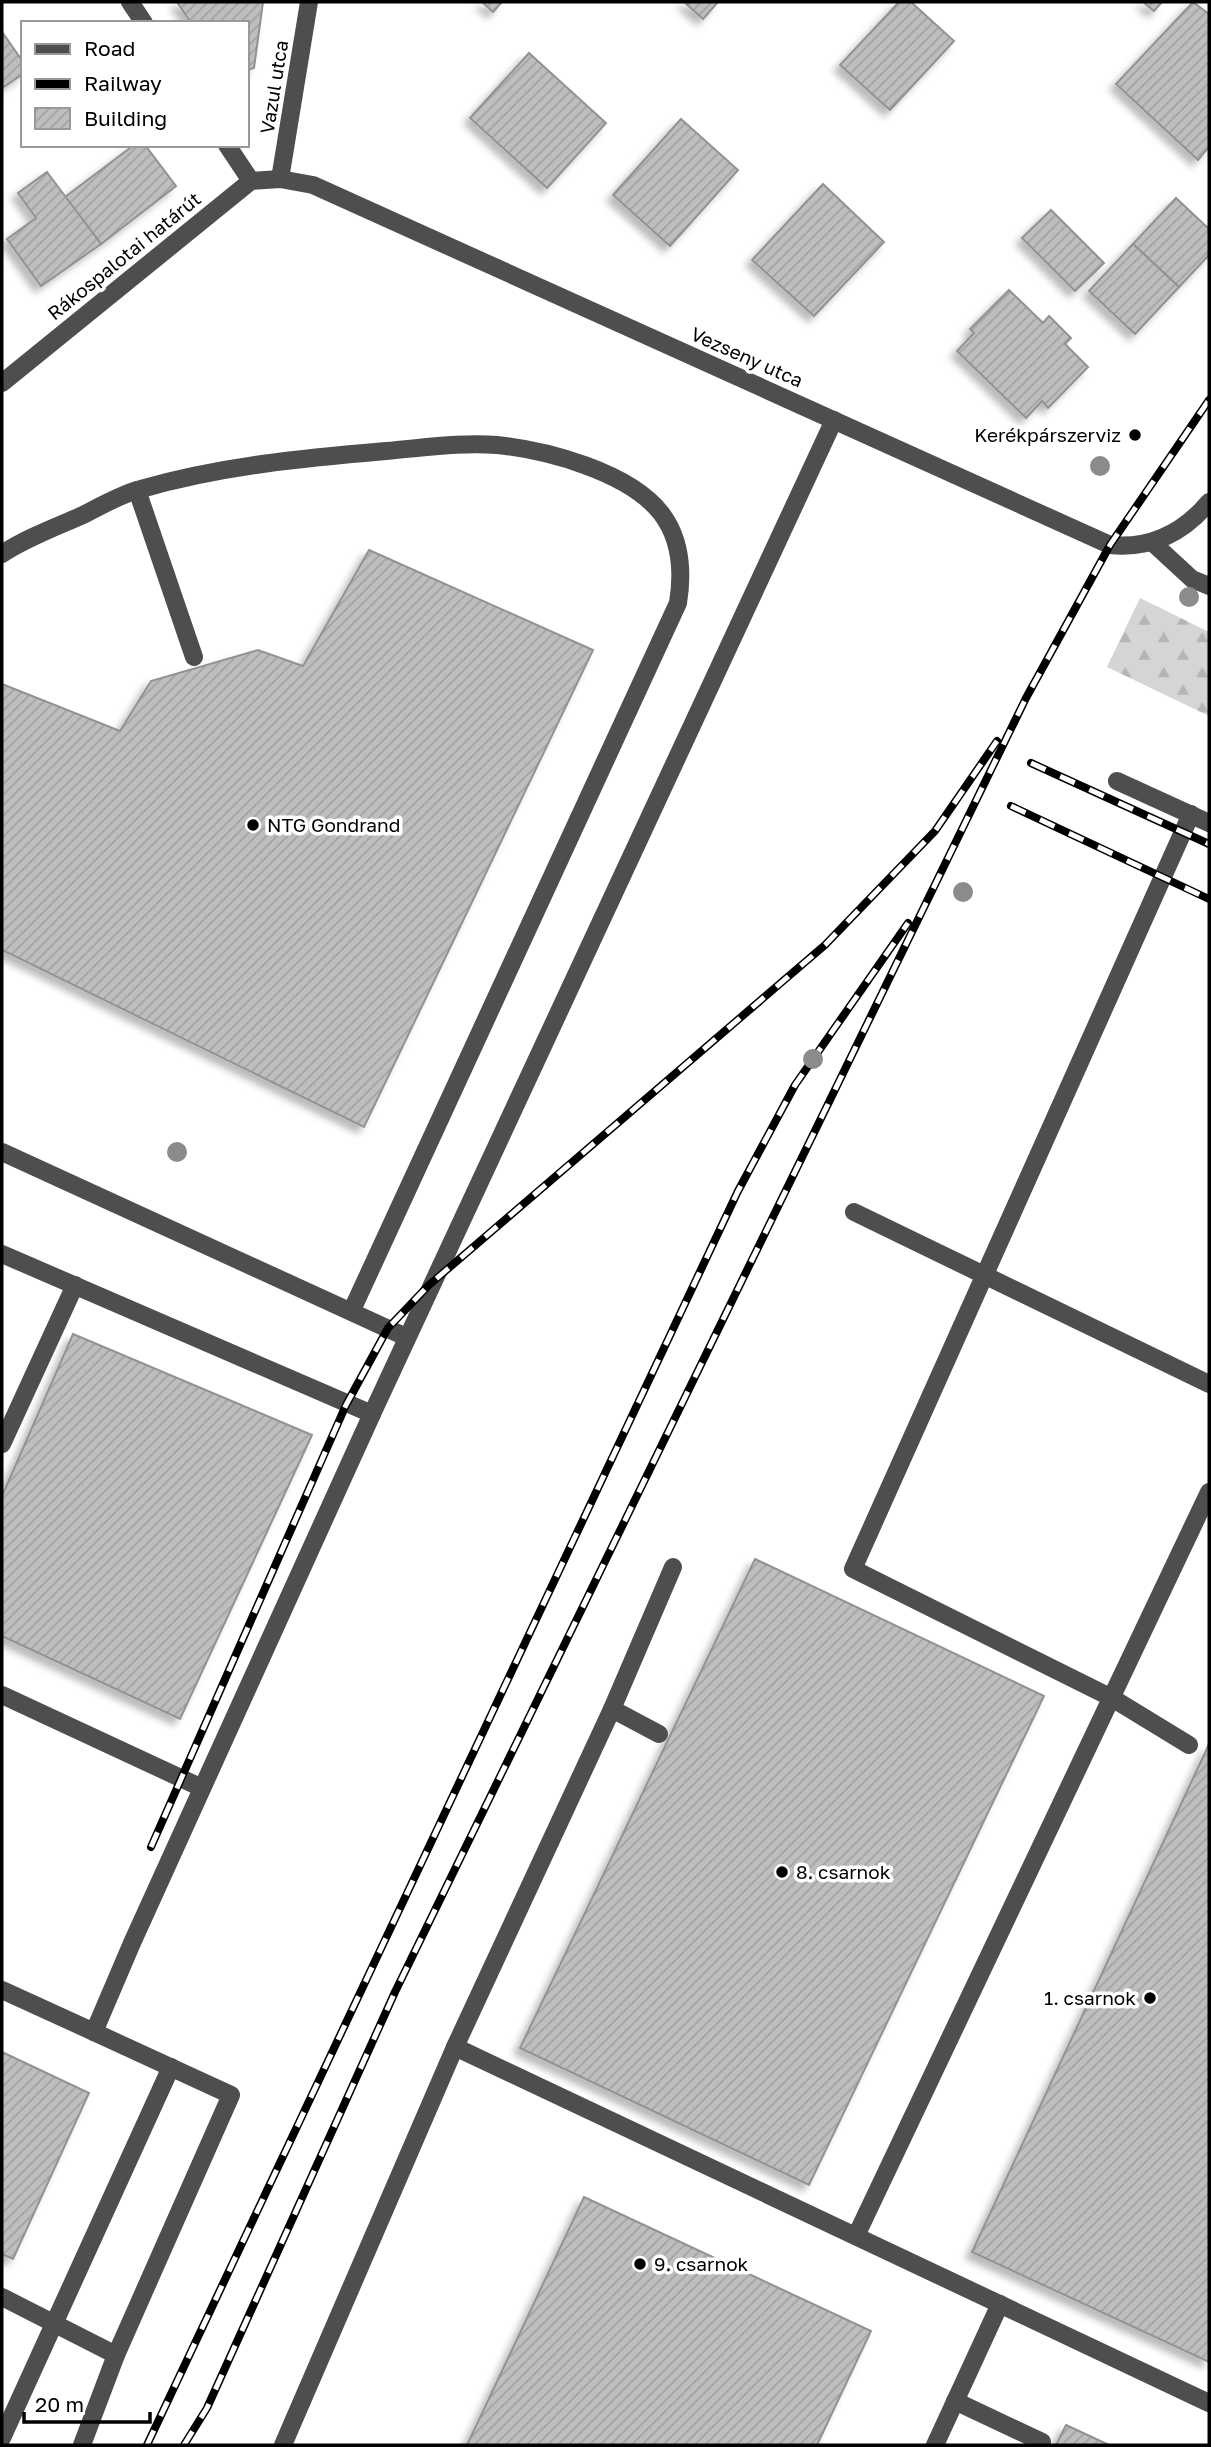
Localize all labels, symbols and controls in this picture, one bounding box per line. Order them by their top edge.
legend [21,21,248,147]
text: Road [84,35,135,61]
street label: Vazul utca [255,38,292,135]
text: Railway [84,70,162,96]
text: Building [84,105,167,131]
street label: Rákospalotai határút [43,187,205,324]
street label: Vezseny utca [688,322,807,392]
place label: Kerékpárszerviz [974,423,1121,446]
marker: Kerékpárszerviz [1127,427,1143,443]
place label: NTG Gondrand [267,813,400,836]
marker: NTG Gondrand [245,817,261,833]
place label: 8. csarnok [796,1860,891,1883]
marker: 8. csarnok [774,1864,790,1880]
place label: 1. csarnok [1044,1986,1136,2009]
marker: 1. csarnok [1142,1990,1158,2006]
place label: 9. csarnok [654,2252,749,2275]
marker: 9. csarnok [632,2256,648,2272]
scale bar [24,2380,150,2424]
text: 20 m [35,2391,84,2417]

